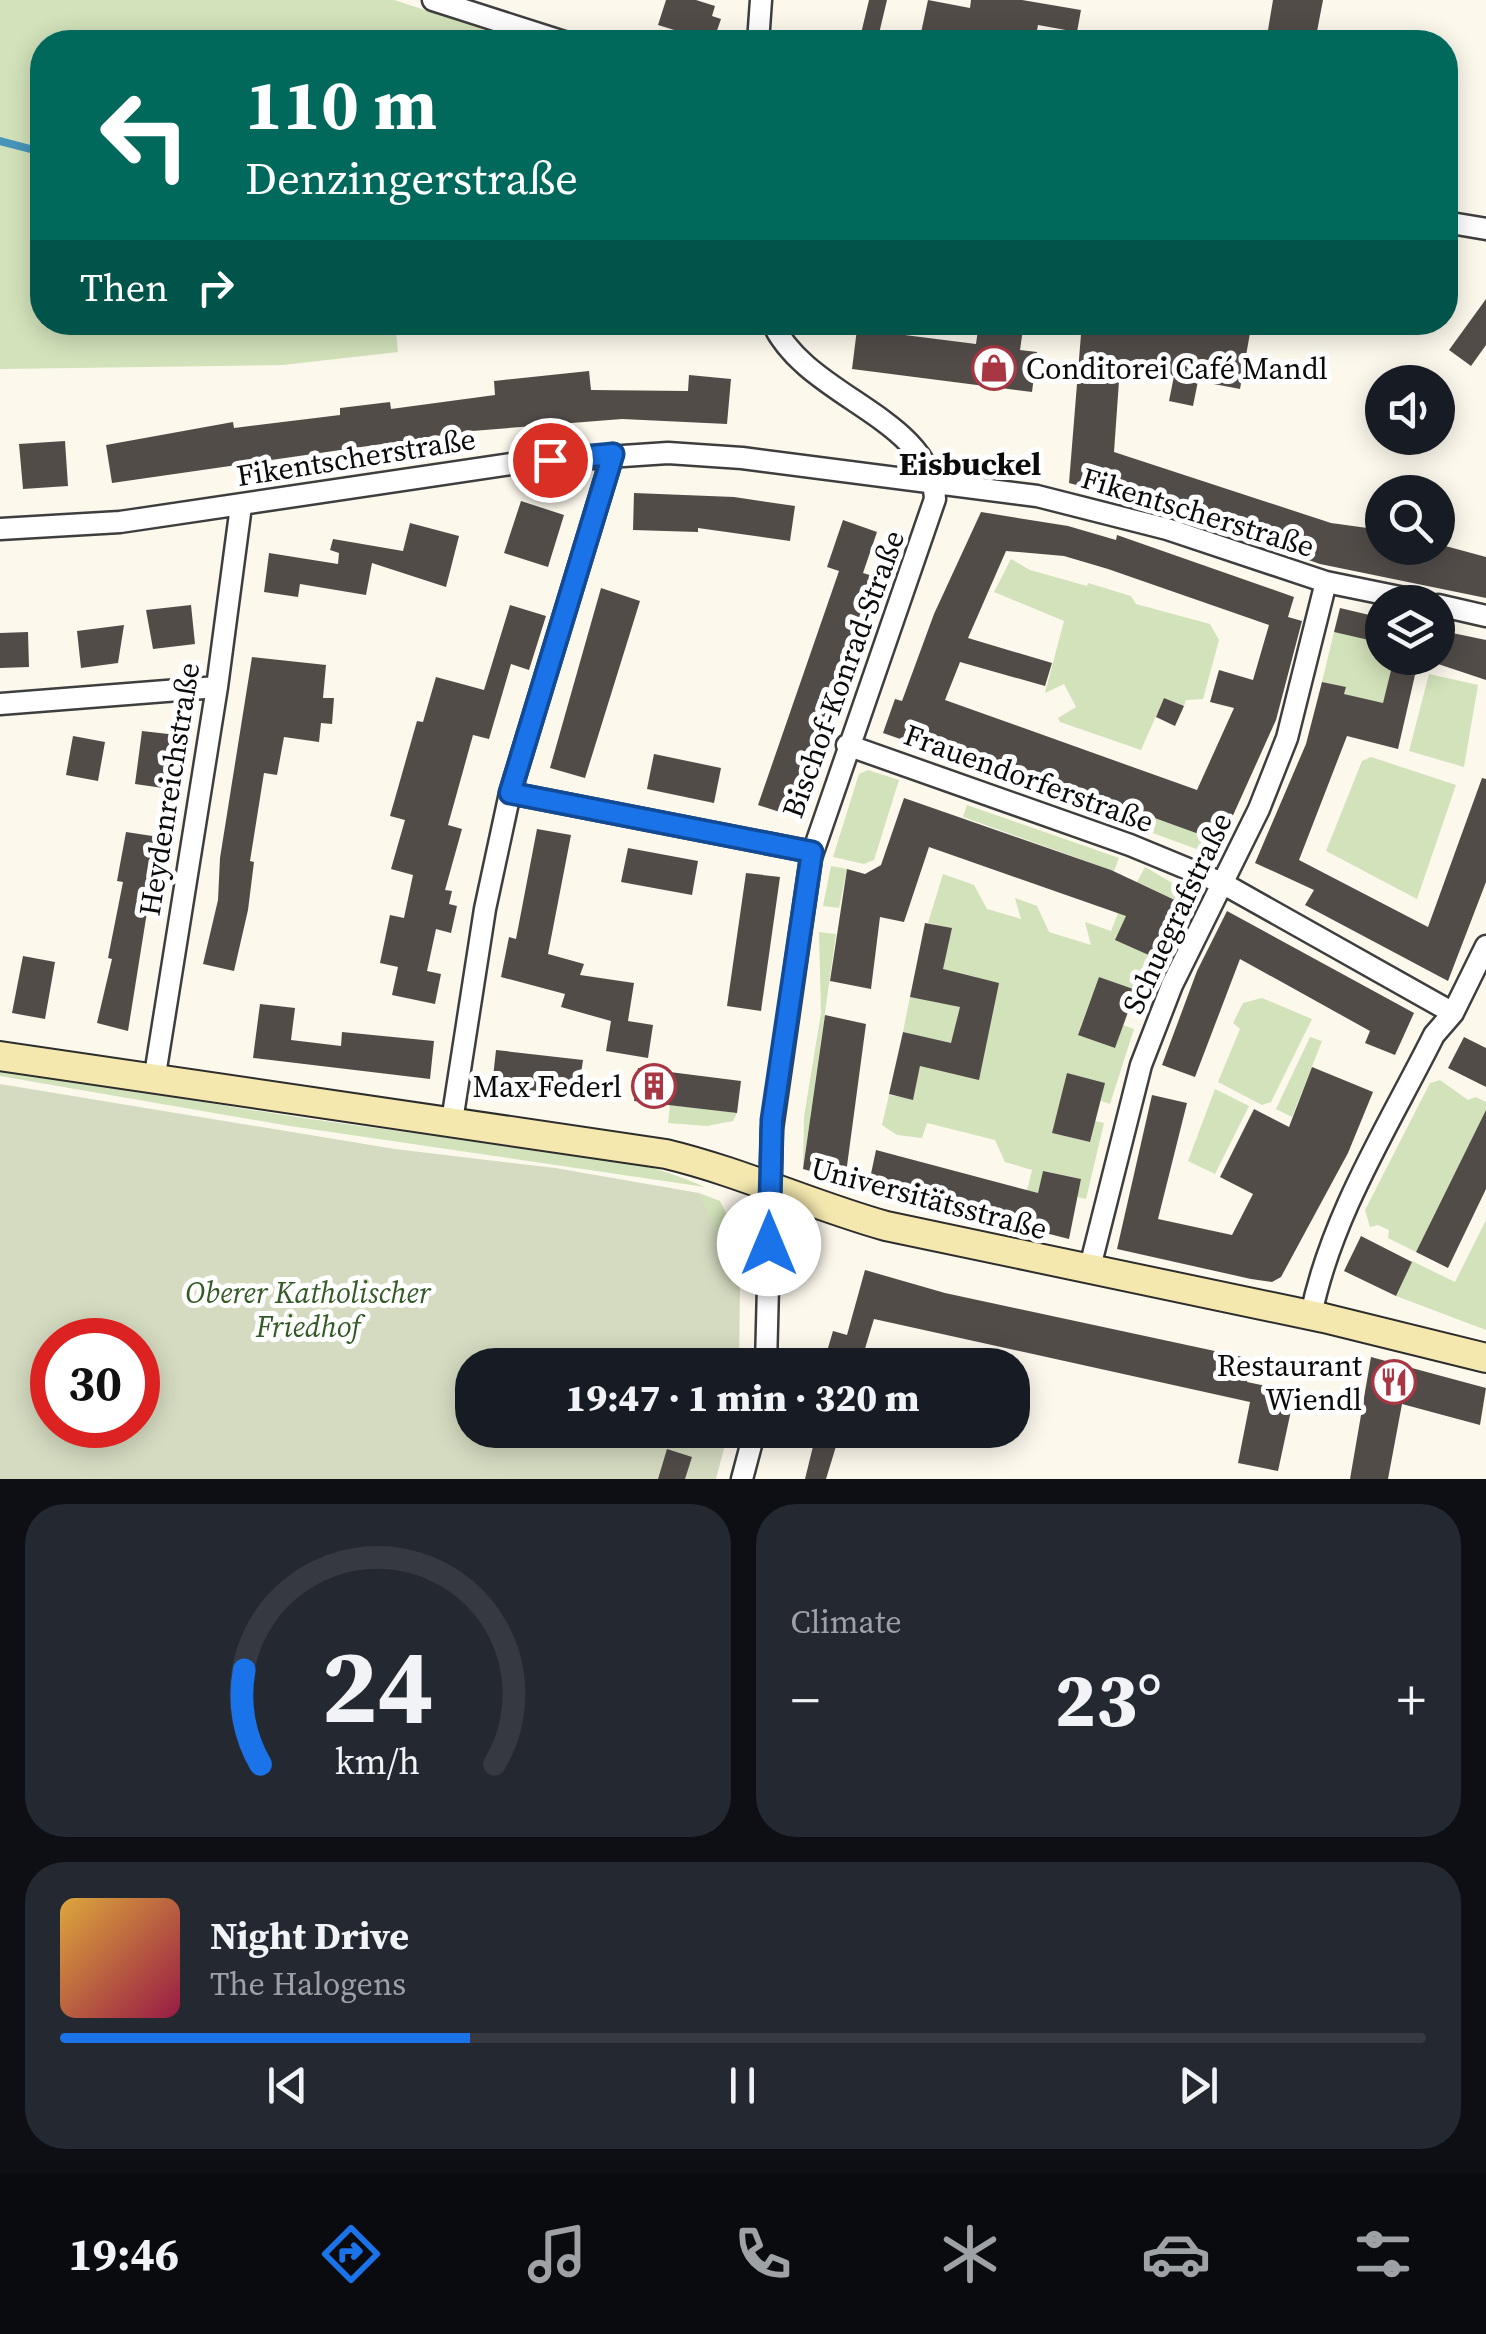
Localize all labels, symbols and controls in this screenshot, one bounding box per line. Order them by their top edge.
text: 110 m [245,56,437,152]
icon: left [80,70,210,200]
text: Denzingerstraße [245,147,578,209]
icon: right [188,260,243,315]
text: Then [80,262,168,314]
shop icon: Conditorei Café Mandl [971,345,1017,391]
place label: Conditorei Café Mandl [1026,348,1328,389]
map controls [1365,365,1455,675]
button: sound [1365,365,1455,455]
street label: Fikentscherstraße [234,418,478,496]
pin [508,418,593,503]
icon: arrive [523,433,578,488]
district label: Eisbuckel [899,442,1041,486]
street label: Fikentscherstraße [1077,457,1319,567]
button: search [1365,475,1455,565]
street label: Bischof-Konrad-Straße [772,525,914,823]
button: layers [1365,585,1455,675]
street label: Heydenreichstraße [129,660,209,918]
street label: Frauendorferstraße [899,714,1159,842]
street label: Schuegrafstraße [1113,806,1241,1020]
building icon: Max Federl [631,1063,677,1109]
place label: Max Federl [472,1066,622,1107]
street label: Universitätsstraße [806,1147,1052,1249]
position arrow [717,1192,821,1296]
park label: Oberer Katholischer Friedhof [185,1272,432,1347]
speed limit sign: 30 [30,1318,160,1448]
place label: Restaurant Wiendl [1217,1345,1362,1420]
restaurant icon: Restaurant Wiendl [1371,1359,1417,1405]
text: 19:47 · 1 min · 320 m [565,1372,920,1424]
text: Climate [791,1600,902,1644]
text: 24 [321,1614,434,1757]
text: 23° [1055,1648,1162,1751]
text: − [791,1662,820,1737]
text: + [1397,1662,1426,1737]
text: km/h [335,1737,420,1786]
text: Night Drive [210,1910,409,1962]
text: The Halogens [210,1962,406,2006]
icon: previous [260,2058,315,2113]
icon: pause [715,2058,770,2113]
icon: next [1171,2058,1226,2113]
icon: directions [316,2219,386,2289]
icon: music [522,2219,592,2289]
icon: phone [728,2219,798,2289]
icon: climate [935,2219,1005,2289]
icon: car [1141,2219,1211,2289]
icon: filters [1348,2219,1418,2289]
text: 19:46 [68,2223,179,2285]

